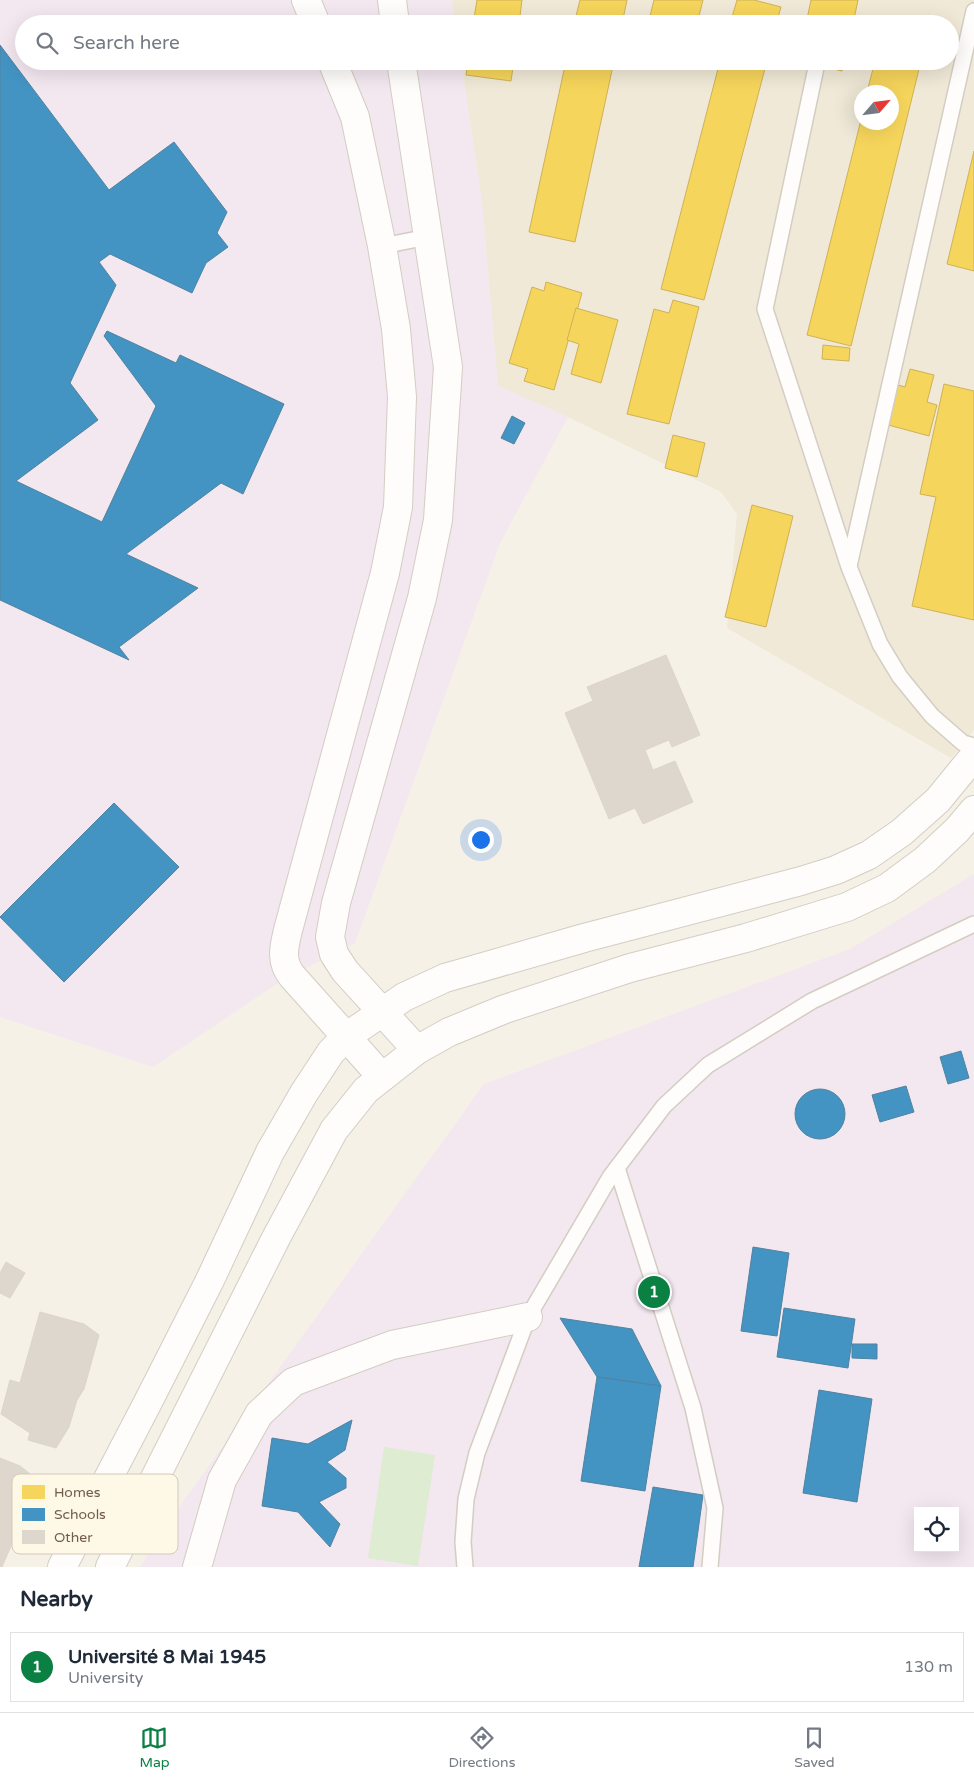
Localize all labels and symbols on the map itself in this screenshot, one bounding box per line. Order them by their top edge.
north arrow [854,85,899,130]
your location [468,827,494,853]
pin: 1 [638,1273,670,1311]
legend [12,1474,178,1554]
text: Homes [54,1484,101,1501]
text: Schools [54,1506,106,1523]
text: Other [54,1529,93,1546]

